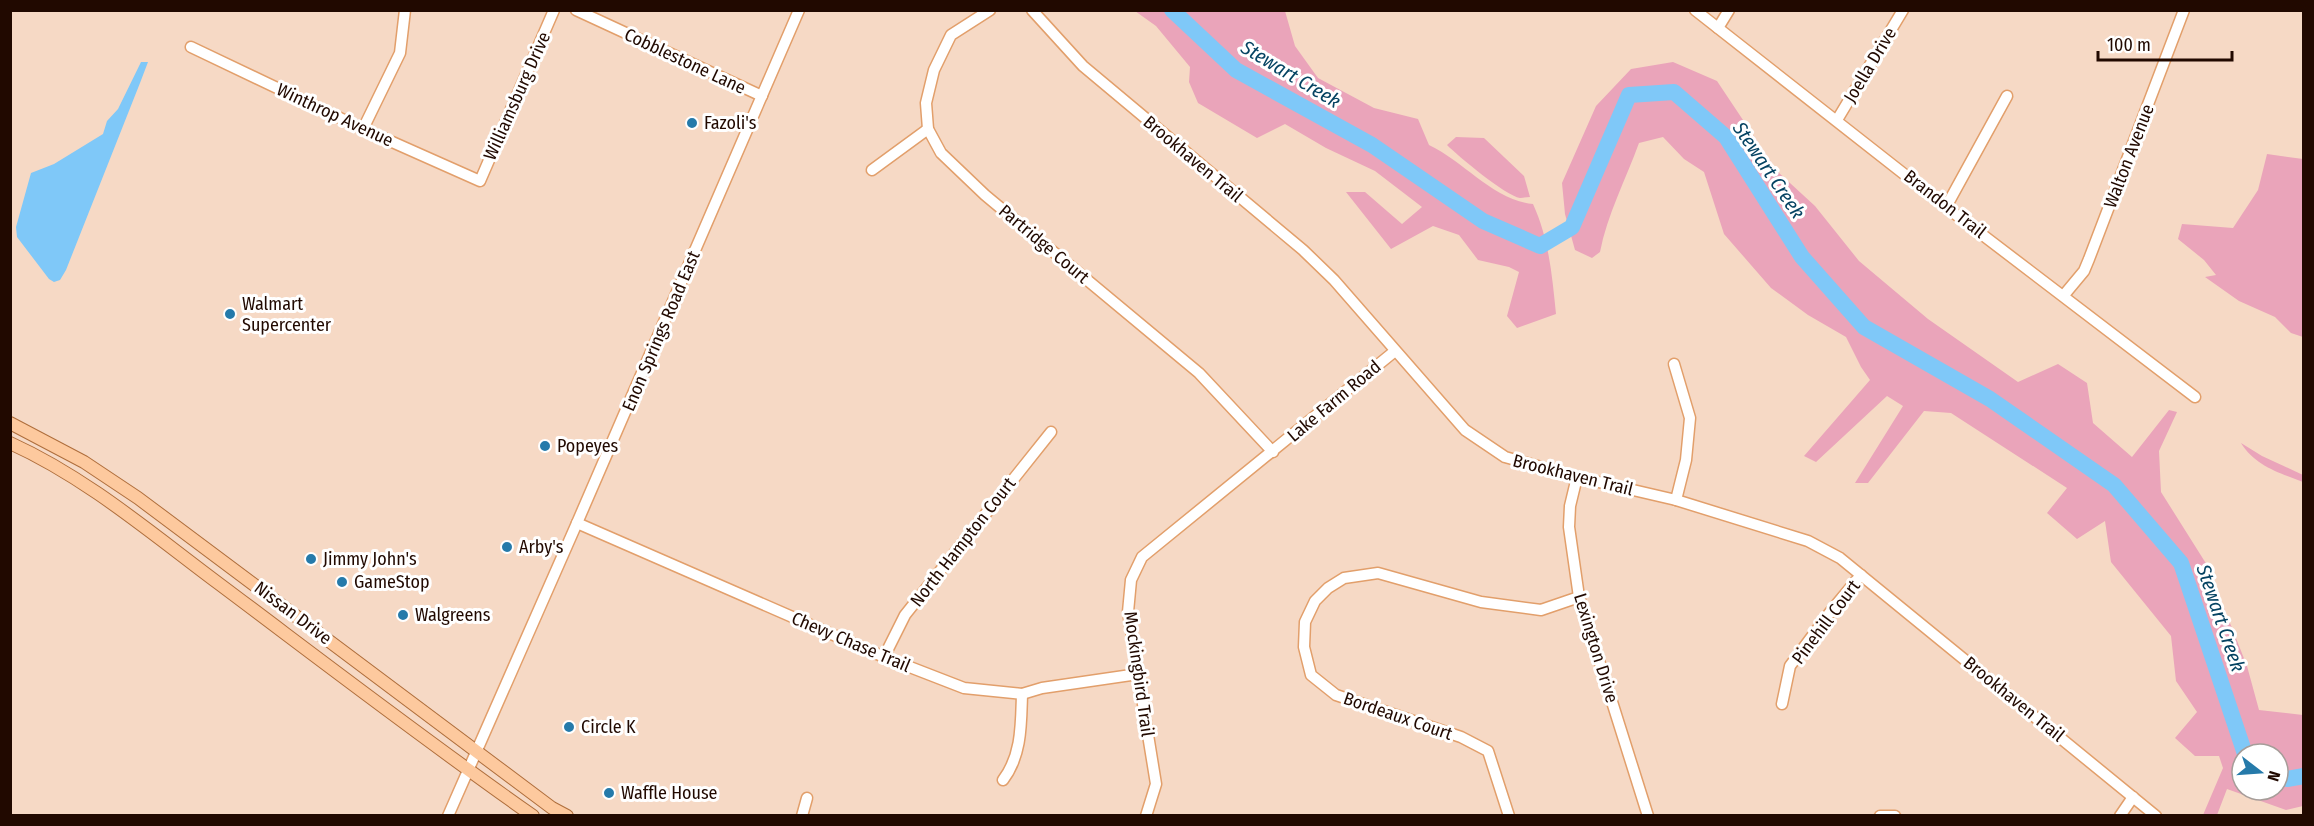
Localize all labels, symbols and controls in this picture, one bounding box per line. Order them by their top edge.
street label: Cobblestone Lane [621,23,749,99]
street label: Joella Drive [1839,23,1901,107]
scale bar [2098,24,2232,62]
street label: Williamsburg Drive [479,28,555,164]
water label: Stewart Creek [1236,34,1345,113]
text: 100 m [2107,34,2151,56]
street label: Winthrop Avenue [273,78,397,152]
street label: Walton Avenue [2099,101,2159,211]
street label: Brookhaven Trail [1139,111,1247,207]
place label: Fazoli's [704,112,757,134]
marker: Fazoli's [685,116,699,130]
water label: Stewart Creek [1727,116,1810,223]
street label: Brandon Trail [1899,165,1991,243]
street label: Partridge Court [994,200,1094,288]
street label: Enon Springs Road East [617,247,705,414]
place label: Walmart Supercenter [242,293,332,336]
marker: Walmart Supercenter [223,307,237,321]
street label: Lake Farm Road [1283,356,1385,446]
place label: Popeyes [557,435,619,457]
marker: Popeyes [538,439,552,453]
street label: Brookhaven Trail [1511,449,1636,501]
street label: North Hampton Court [906,473,1020,611]
place label: Arby's [519,536,564,558]
marker: Arby's [500,540,514,554]
place label: Jimmy John's [323,548,417,570]
marker: Jimmy John's [304,552,318,566]
water label: Stewart Creek [2191,560,2251,675]
place label: GameStop [354,571,429,593]
marker: GameStop [335,575,349,589]
street label: Pinehill Court [1787,575,1865,669]
street label: Nissan Drive [250,577,336,649]
street label: Lexington Drive [1569,590,1623,706]
place label: Walgreens [415,604,491,626]
street label: Chevy Chase Trail [788,607,914,677]
marker: Walgreens [396,608,410,622]
street label: Mockingbird Trail [1119,610,1159,738]
street label: Brookhaven Trail [1959,652,2069,746]
street label: Bordeaux Court [1341,687,1455,745]
place label: Circle K [581,716,636,738]
marker: Circle K [562,720,576,734]
north arrow [2230,742,2290,802]
text: N [2263,769,2284,784]
place label: Waffle House [621,782,718,804]
marker: Waffle House [602,786,616,800]

